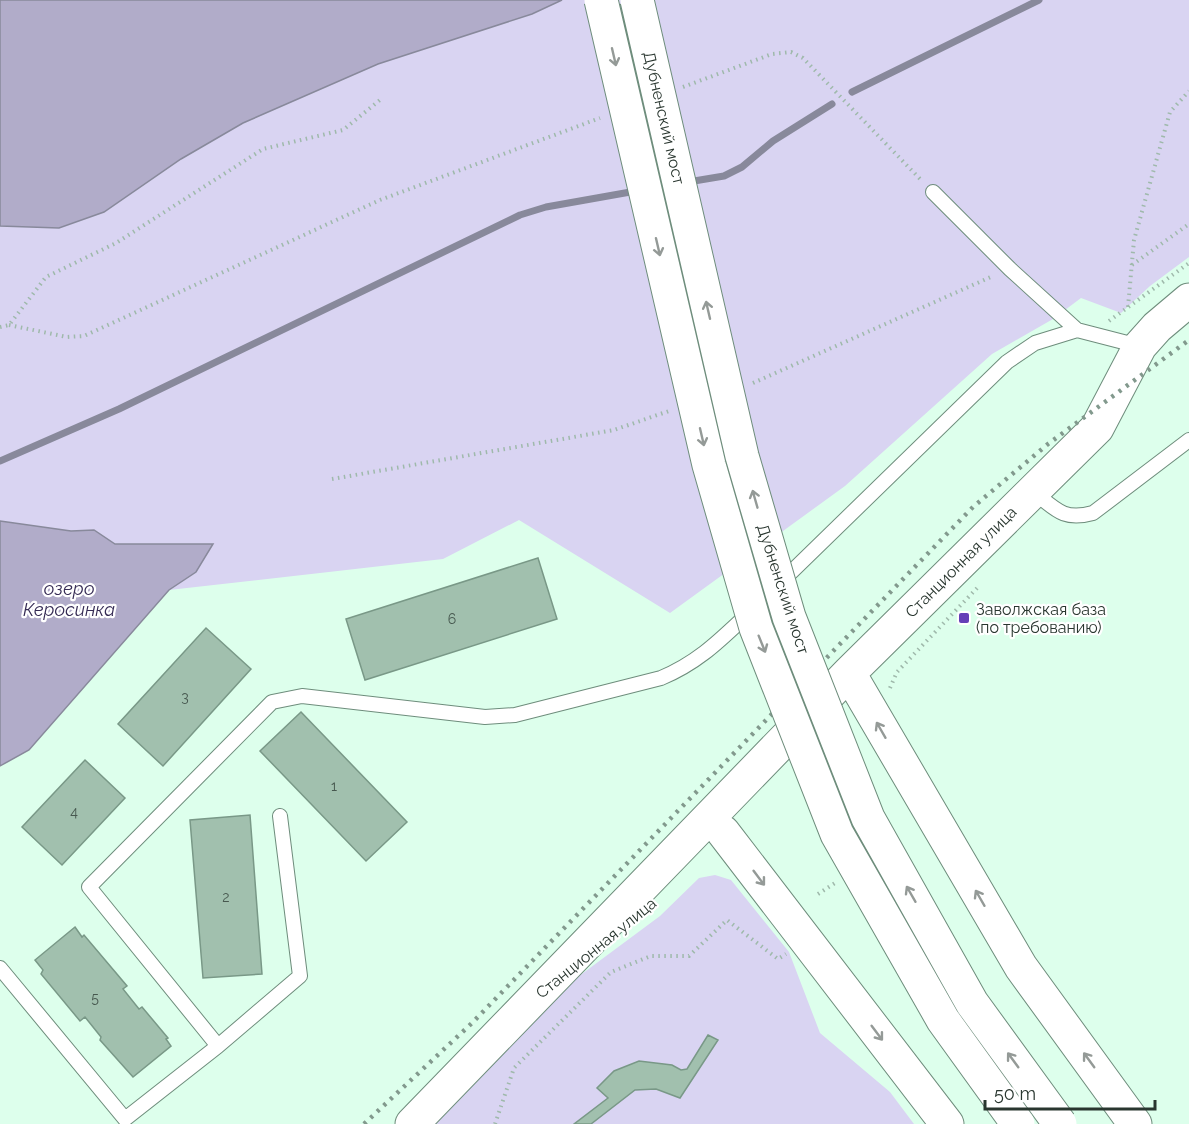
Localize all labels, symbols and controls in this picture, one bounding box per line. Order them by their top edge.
one-way arrow [609,47,621,66]
street label: Дубненский мост [639,50,689,187]
one-way arrow [653,237,665,256]
one-way arrow [702,301,714,320]
one-way arrow [697,427,709,446]
one-way arrow [748,490,760,509]
street label: Станционная улица [901,502,1021,622]
street label: Дубненский мост [753,521,813,657]
water label: озеро Керосинка [23,578,115,620]
place label: Заволжская база (по требованию) [976,600,1106,637]
house number: 6 [448,611,456,627]
marker: Заволжская база (по требованию) [957,611,971,625]
one-way arrow [758,635,769,653]
house number: 3 [181,689,189,705]
one-way arrow [875,722,887,739]
house number: 1 [331,778,337,794]
house number: 4 [70,804,78,820]
one-way arrow [752,870,765,886]
one-way arrow [905,886,917,903]
house number: 2 [222,889,230,905]
one-way arrow [974,890,986,907]
street label: Станционная улица [532,894,660,1002]
house number: 5 [91,990,99,1006]
one-way arrow [871,1025,884,1041]
one-way arrow [1007,1052,1020,1068]
one-way arrow [1082,1052,1095,1068]
scale bar [985,1073,1154,1111]
text: 50 m [994,1083,1036,1104]

